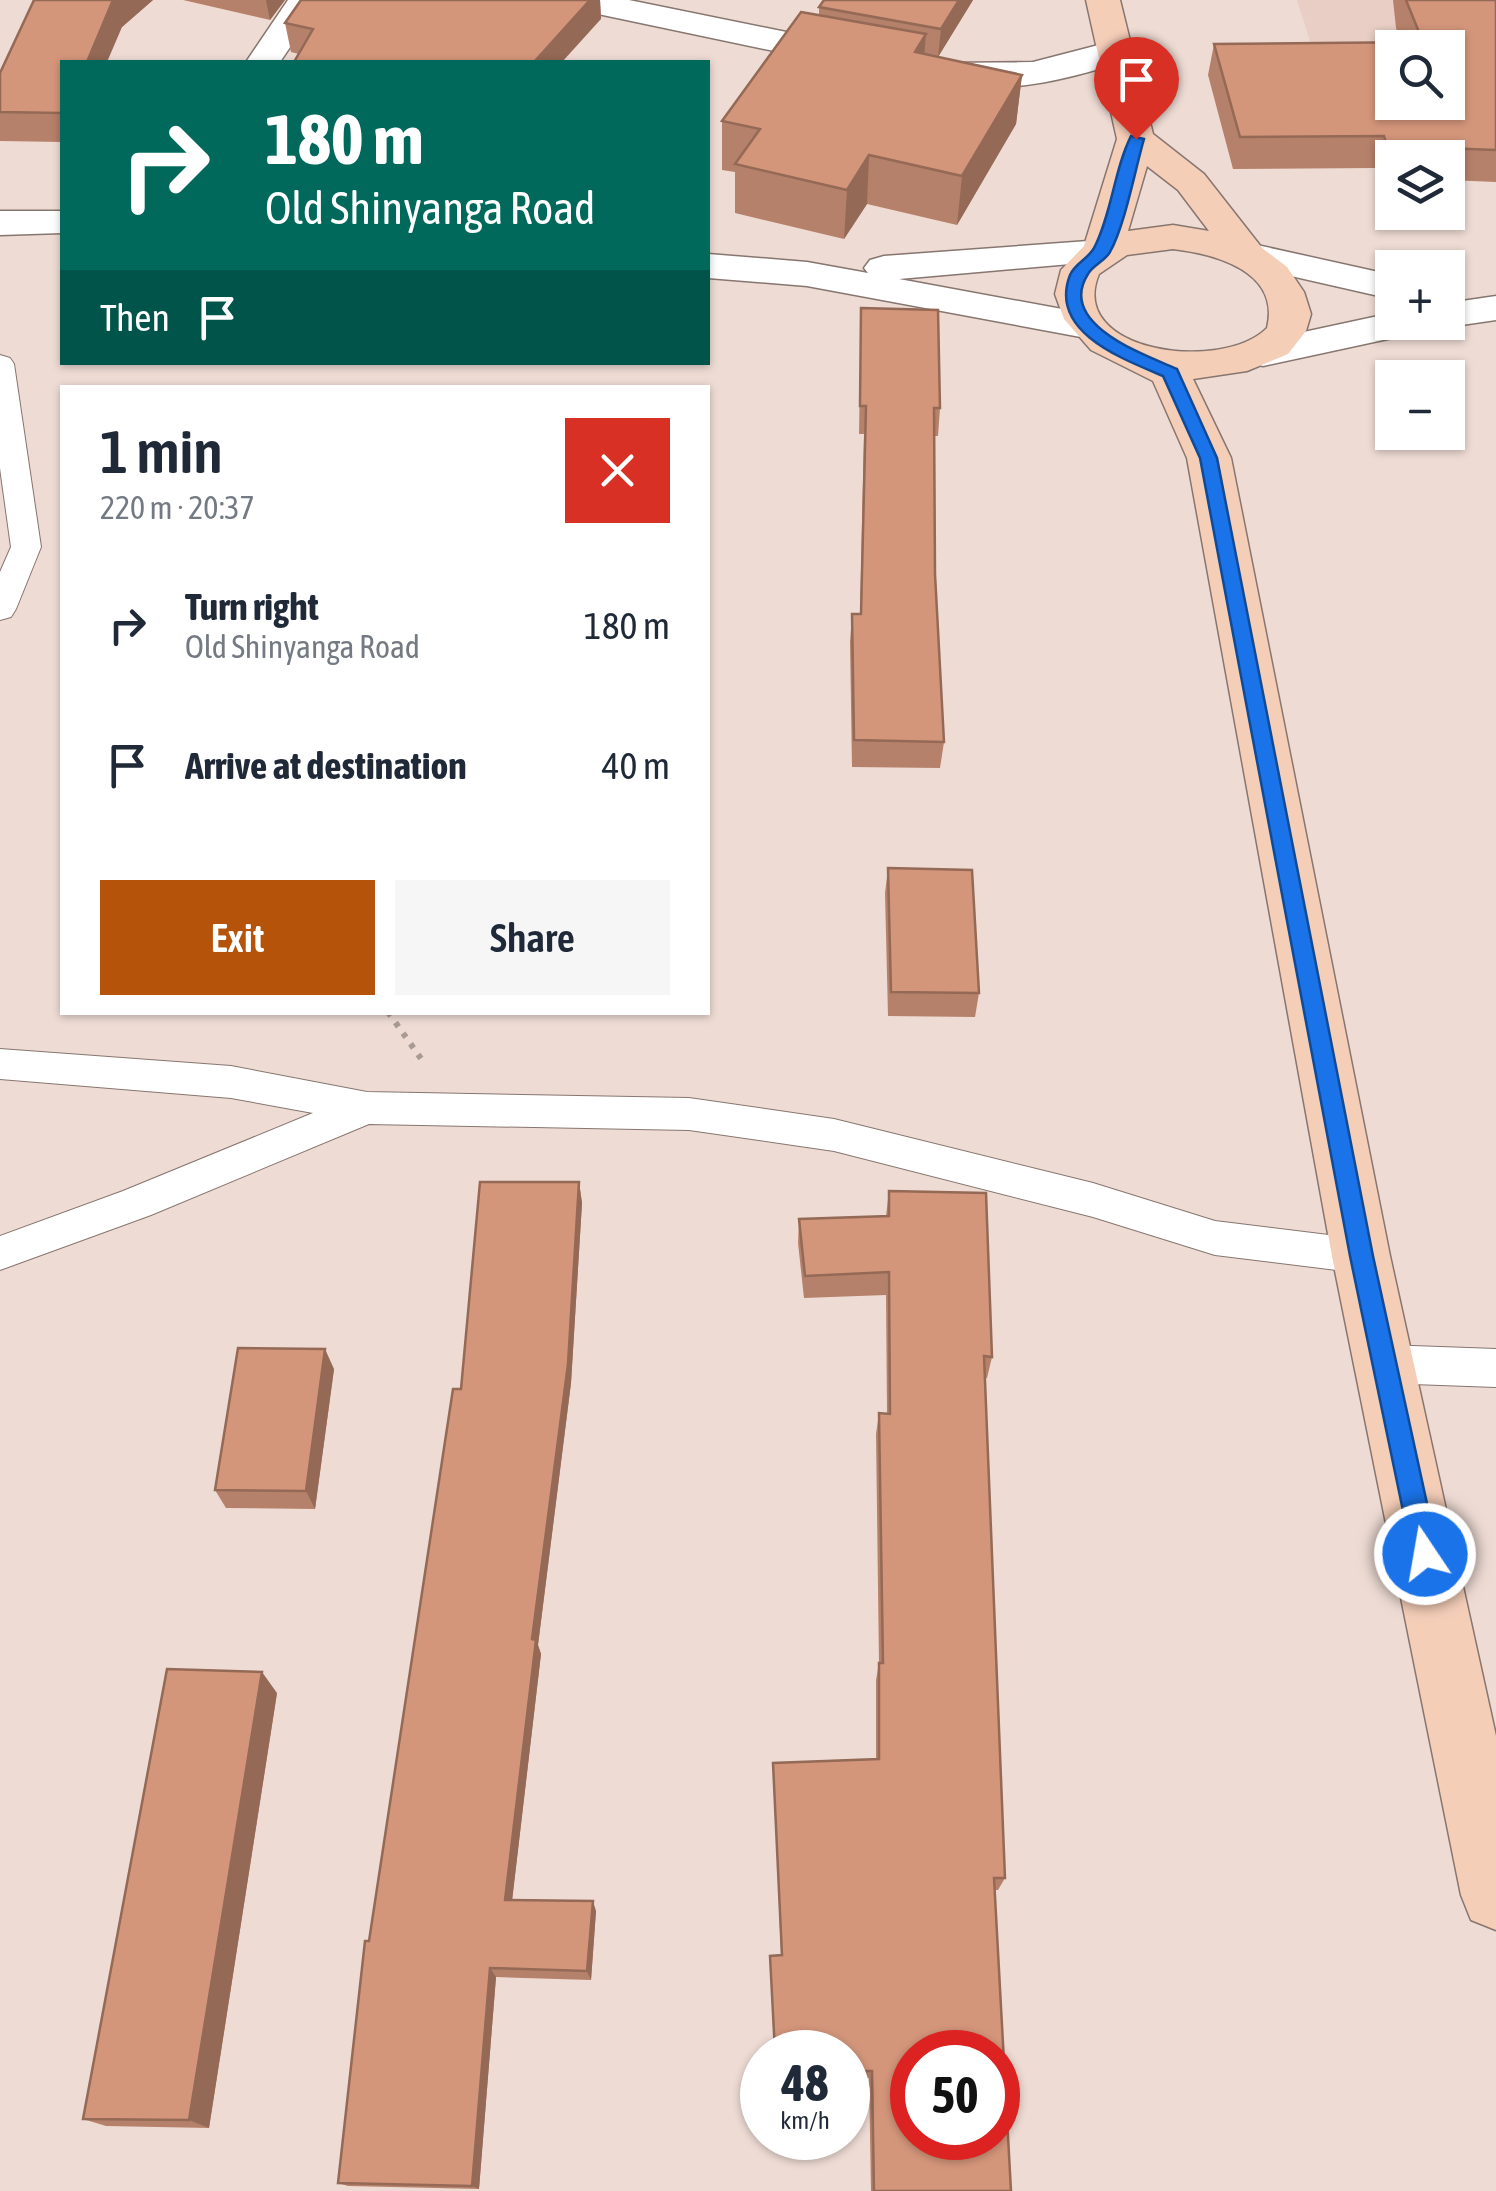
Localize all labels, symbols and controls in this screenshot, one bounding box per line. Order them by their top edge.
map controls [1375,30,1465,450]
button: search [1375,30,1465,120]
pin [1094,37,1179,140]
icon: arrive [1109,52,1164,107]
text: 180 m [265,99,424,179]
icon: right [100,100,230,230]
button: layers [1375,140,1465,230]
text: Old Shinyanga Road [265,182,595,234]
button: + [1375,250,1465,340]
icon: arrive [190,290,245,345]
text: Then [100,296,170,339]
button: − [1375,360,1465,450]
text: 1 min [100,417,223,486]
button: close [565,418,670,523]
text: 220 m · 20:37 [100,489,255,526]
text: Turn right [185,585,319,628]
icon: right [100,598,155,653]
text: 180 m [584,604,670,647]
text: Old Shinyanga Road [185,628,420,665]
icon: arrive [100,738,155,793]
text: Arrive at destination [185,744,467,787]
text: 40 m [602,744,670,787]
button: Exit [100,880,375,995]
button: Share [395,880,670,995]
position arrow [1373,1502,1477,1606]
speed limit sign: 50 [890,2030,1020,2160]
text: 48 [781,2054,828,2112]
text: km/h [780,2106,830,2134]

